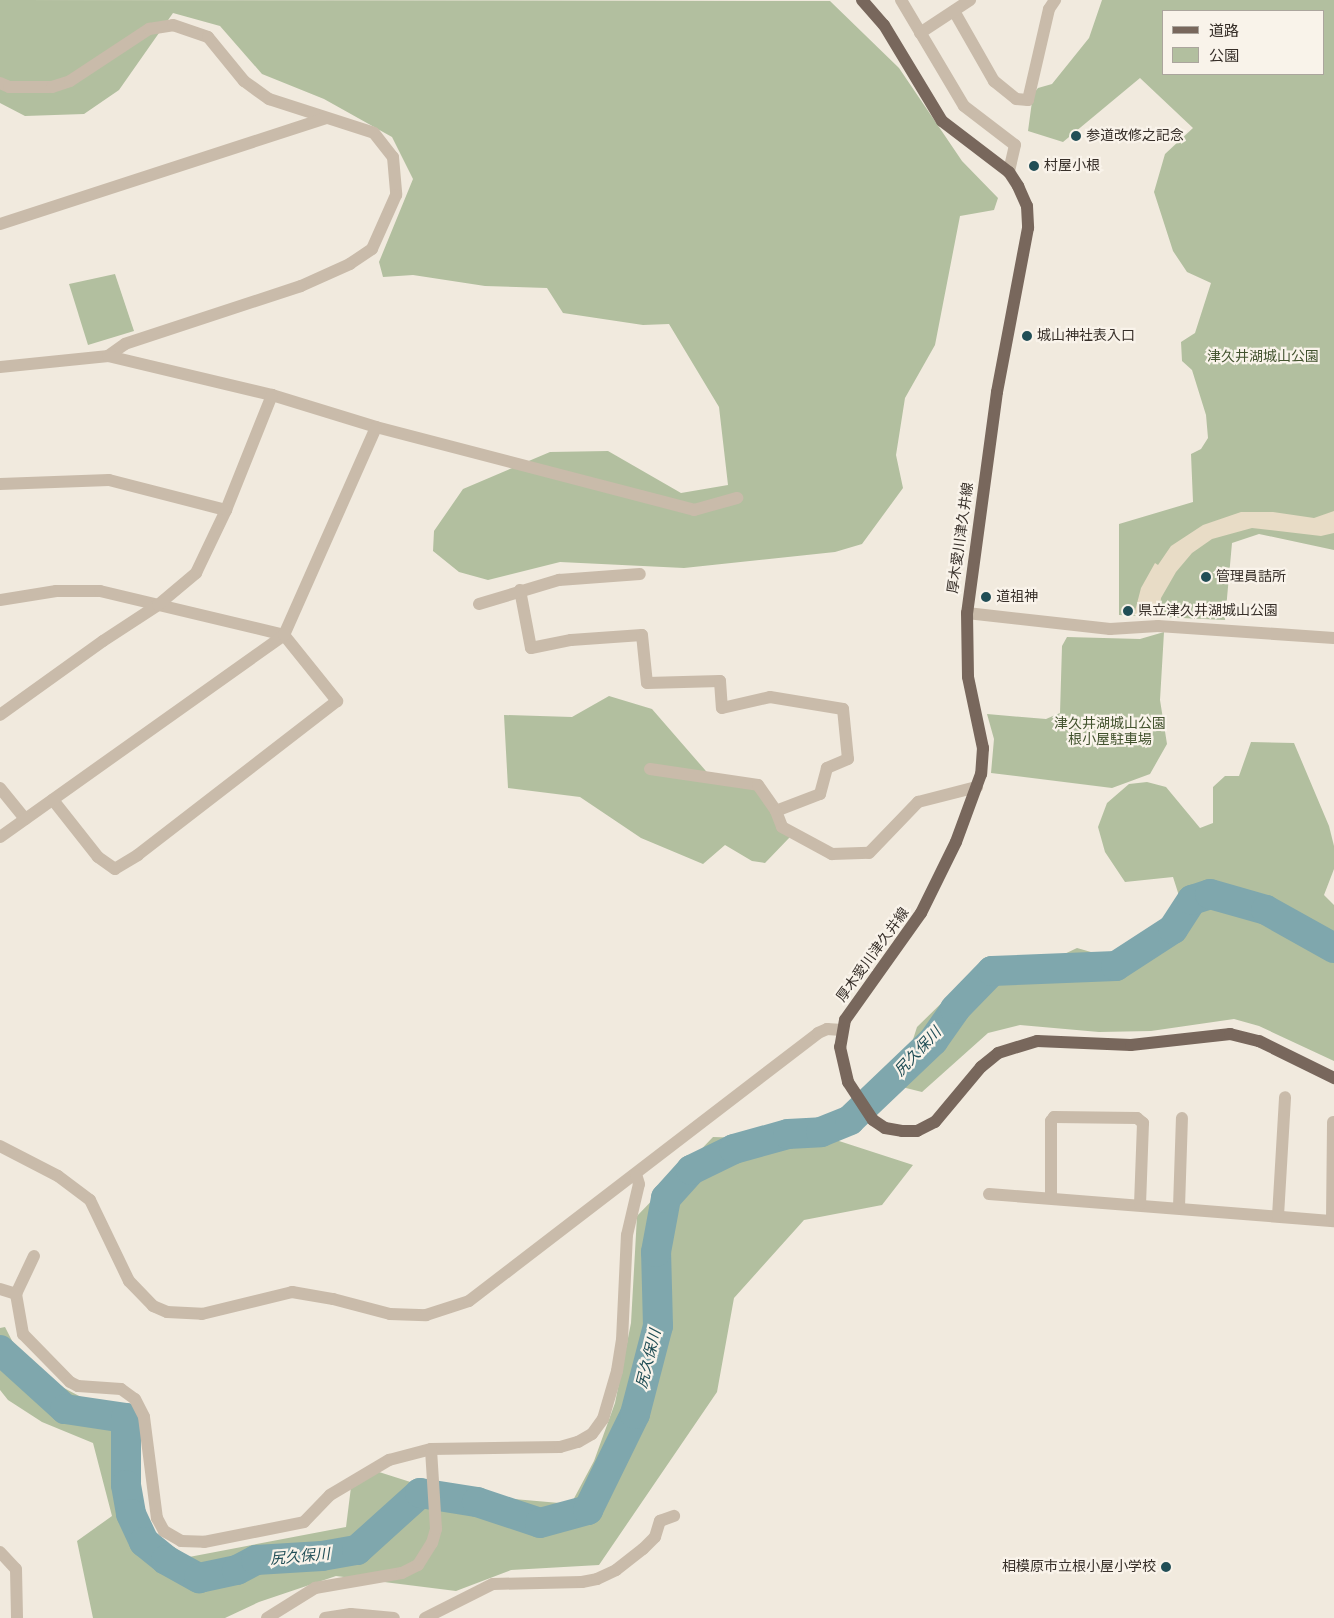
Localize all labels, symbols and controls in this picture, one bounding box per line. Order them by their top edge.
legend [1162,10,1324,75]
text: 道路 [1209,22,1239,40]
text: 公園 [1209,47,1239,65]
place label: 参道改修之記念 [1086,128,1184,144]
marker: 参道改修之記念 [1070,130,1082,142]
place label: 村屋小根 [1044,158,1100,174]
marker: 村屋小根 [1028,160,1040,172]
place label: 城山神社表入口 [1037,328,1135,344]
marker: 城山神社表入口 [1021,330,1033,342]
park label: 津久井湖城山公園 [1207,349,1319,365]
street label: 厚木愛川津久井線 [945,481,977,595]
place label: 管理員詰所 [1216,569,1286,585]
marker: 管理員詰所 [1200,571,1212,583]
place label: 道祖神 [996,589,1038,605]
marker: 道祖神 [980,591,992,603]
place label: 県立津久井湖城山公園 [1138,603,1278,619]
marker: 県立津久井湖城山公園 [1122,605,1134,617]
park label: 津久井湖城山公園 根小屋駐車場 [1054,716,1166,749]
street label: 厚木愛川津久井線 [833,905,913,1005]
water label: 尻久保川 [891,1024,945,1080]
water label: 尻久保川 [633,1328,665,1390]
water label: 尻久保川 [269,1545,331,1569]
place label: 相模原市立根小屋小学校 [1002,1559,1156,1575]
marker: 相模原市立根小屋小学校 [1160,1561,1172,1573]

